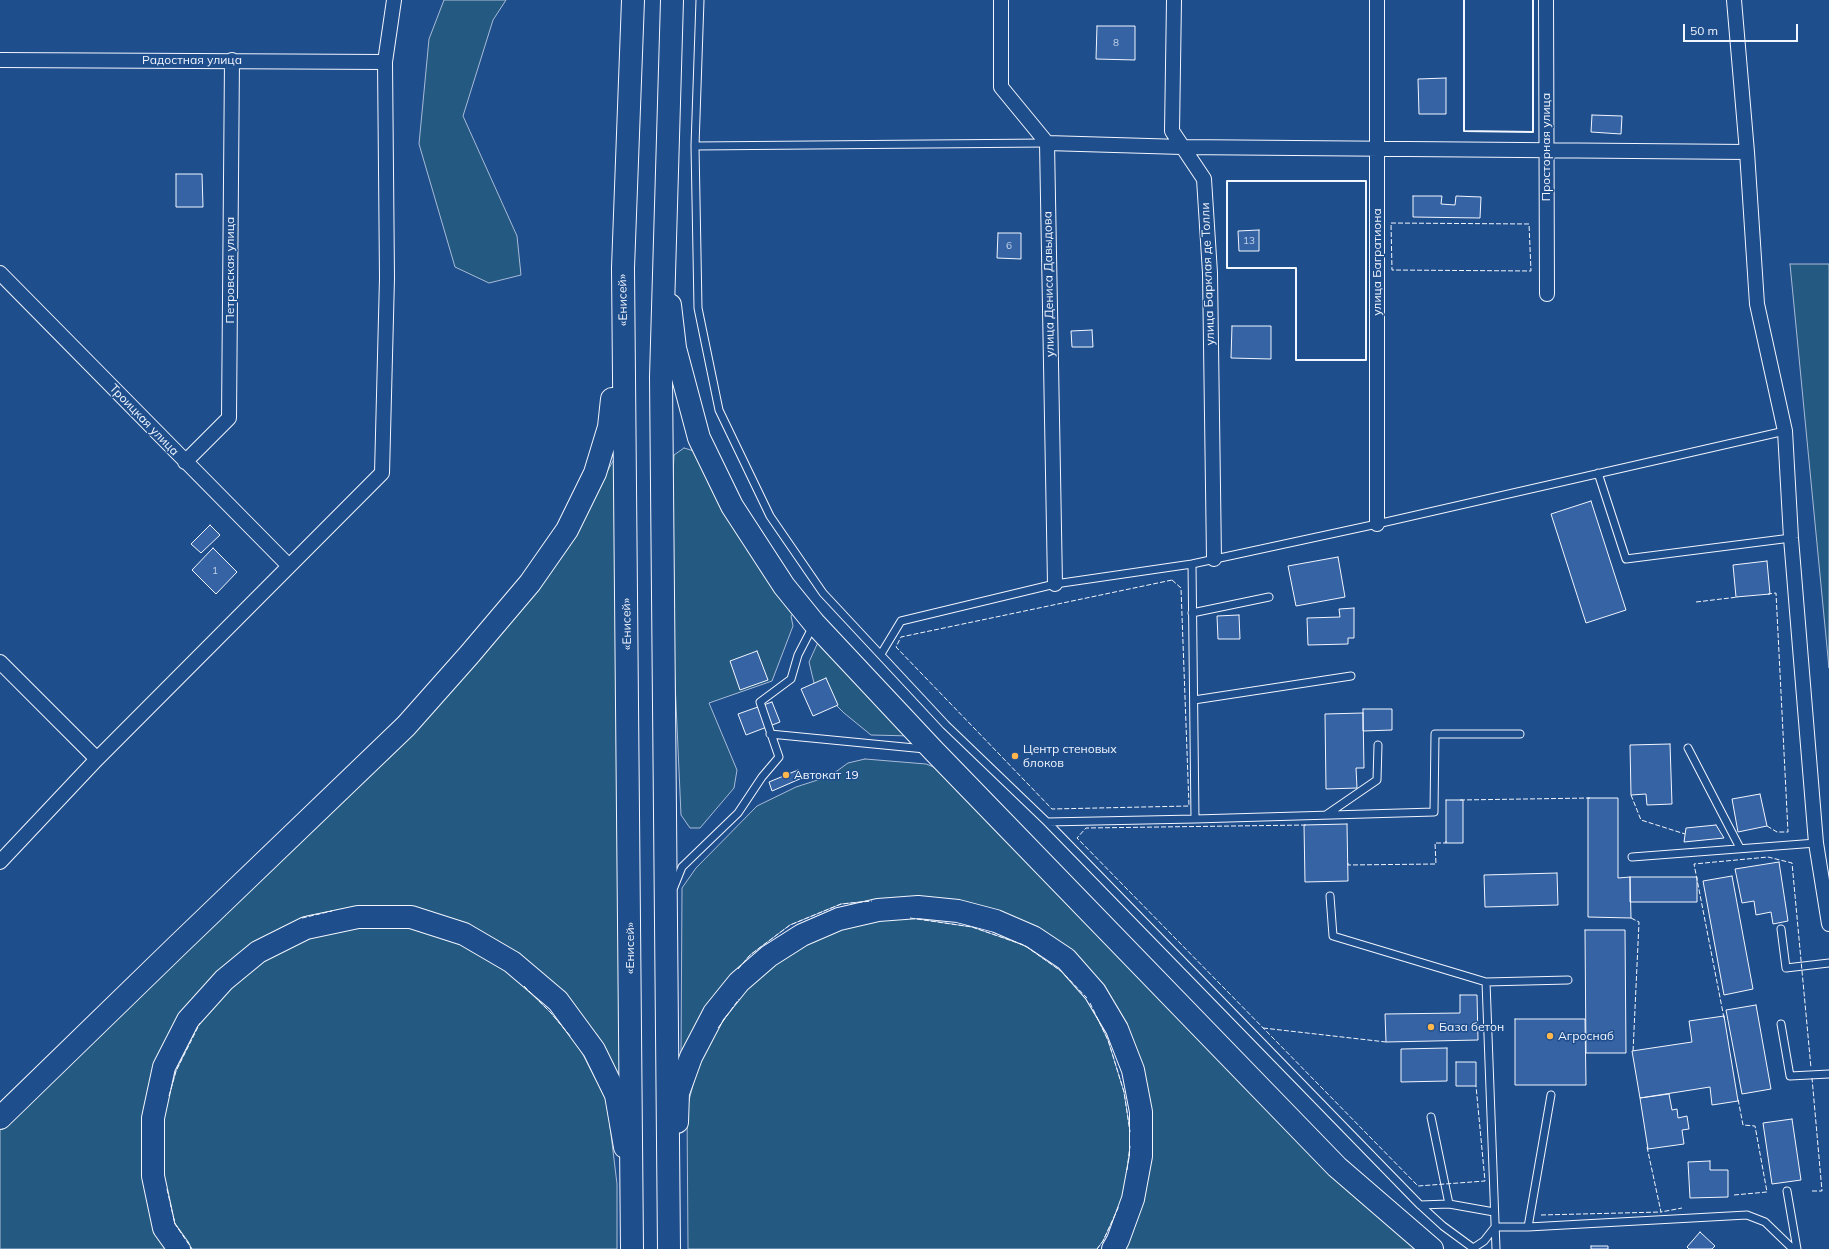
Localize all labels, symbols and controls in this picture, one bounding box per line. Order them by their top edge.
scale bar [1685,16,1800,42]
text: 50 m [1690,23,1718,38]
house number: 8 [1113,37,1119,49]
street label: Радостная улица [142,53,242,67]
street label: Просторная улица [1539,93,1553,201]
street label: улица Барклая де Толли [1198,202,1218,346]
street label: улица Багратиона [1370,208,1384,316]
street label: улица Дениса Давыдова [1041,211,1057,357]
street label: Петровская улица [223,217,237,323]
house number: 13 [1243,235,1255,247]
house number: 6 [1006,240,1012,252]
street label: «Енисей» [615,274,631,326]
street label: Троицкая улица [106,381,182,459]
house number: 1 [212,565,218,577]
street label: «Енисей» [619,598,635,650]
place label: Центр стеновых блоков [1023,742,1117,770]
marker: Центр стеновых блоков [1010,751,1020,761]
place label: Автокат 19 [794,768,859,782]
marker: Автокат 19 [781,770,791,780]
street label: «Енисей» [623,922,637,974]
place label: База бетон [1439,1020,1504,1034]
marker: База бетон [1426,1022,1436,1032]
place label: Агроснаб [1558,1029,1614,1043]
marker: Агроснаб [1545,1031,1555,1041]

